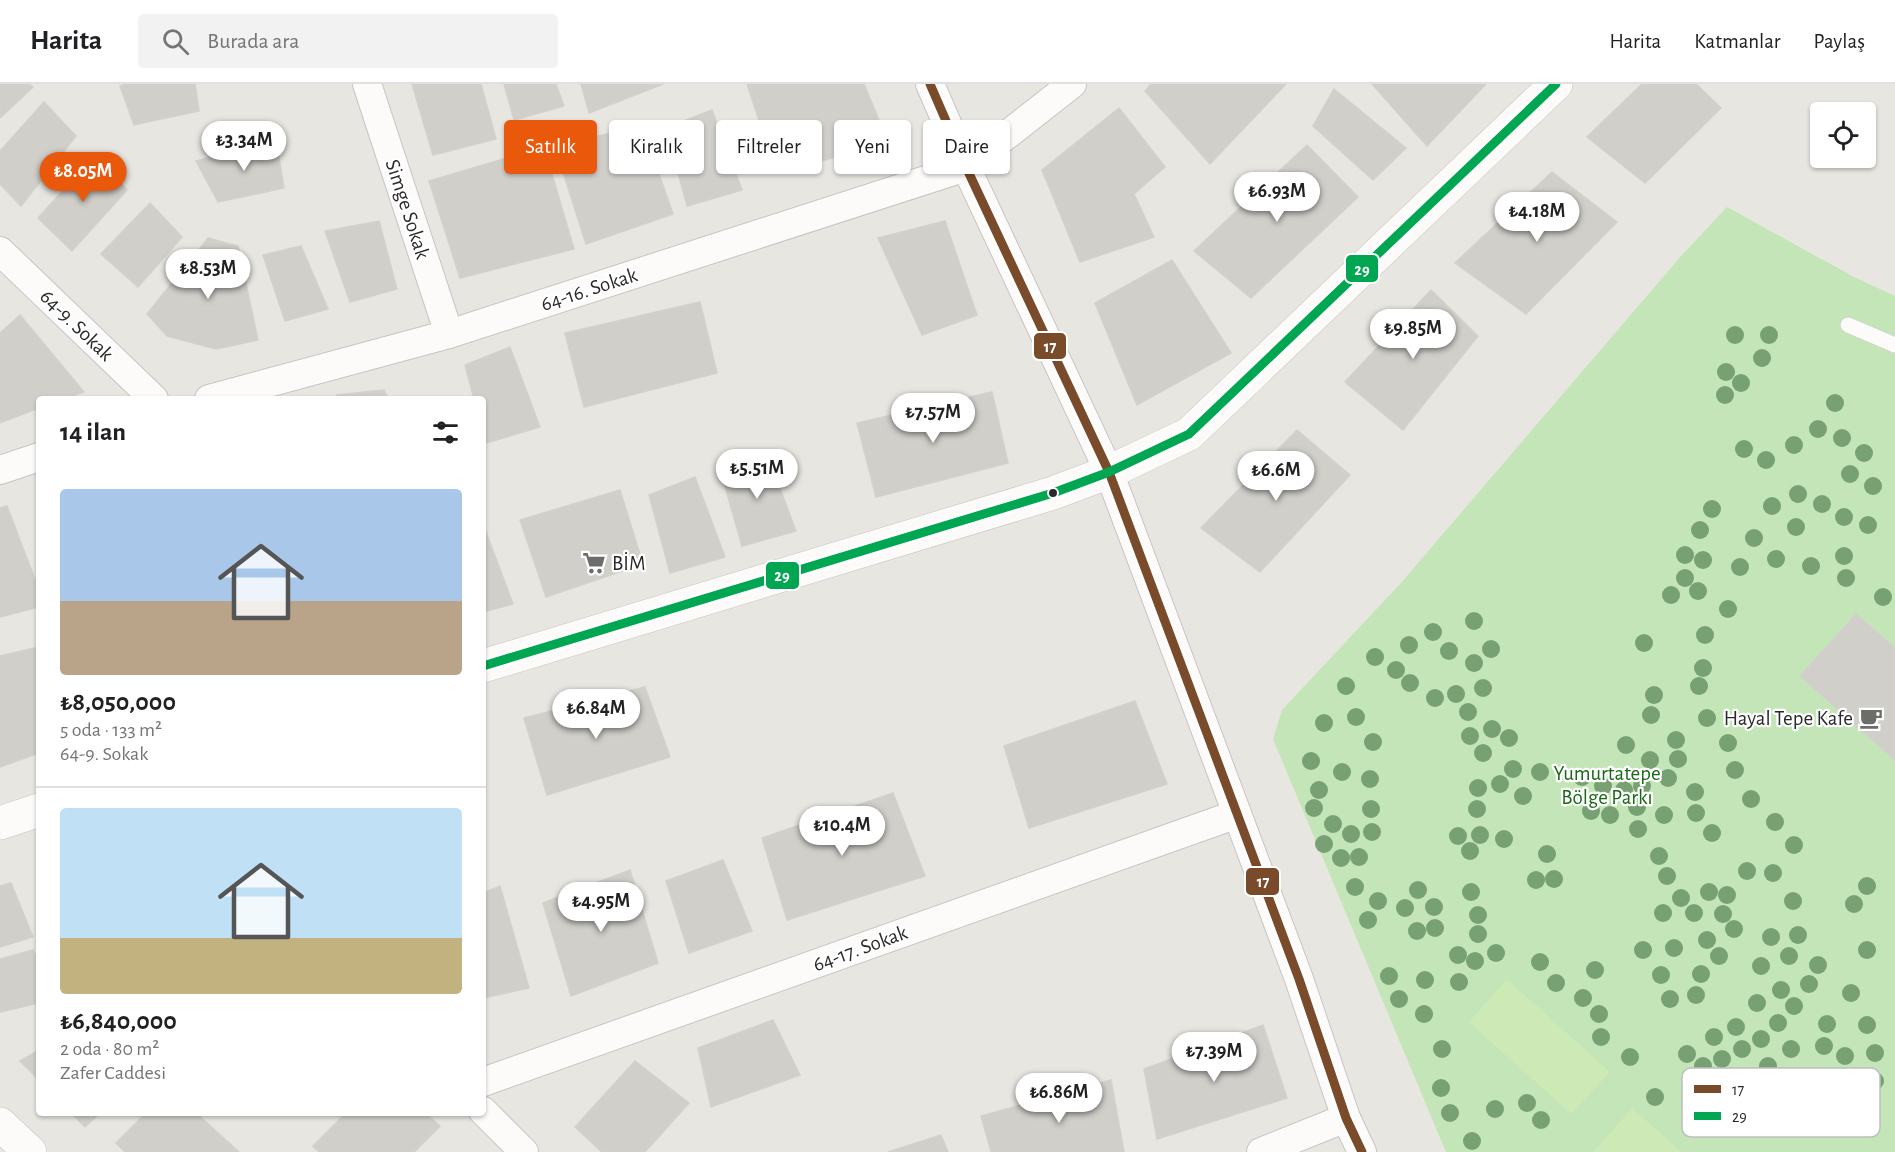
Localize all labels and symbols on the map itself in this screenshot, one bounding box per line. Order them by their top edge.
pin: ₺3.34M [195,121,293,172]
pin: ₺8.05M [34,152,132,203]
street label: Simge Sokak [382,157,434,262]
pin: ₺6.93M [1228,172,1326,223]
pin: ₺4.18M [1488,192,1586,243]
pin: ₺8.53M [159,249,257,300]
line badge: 29 [1345,254,1379,283]
text: 29 [1354,262,1370,278]
street label: 64-16. Sokak [538,264,640,315]
street label: 64-9. Sokak [36,286,118,365]
pin: ₺9.85M [1364,309,1462,360]
line badge: 17 [1033,332,1067,360]
text: 17 [1044,339,1056,355]
pin: ₺7.57M [884,393,982,444]
pin: ₺5.51M [708,449,806,500]
pin: ₺6.6M [1234,451,1318,502]
unlabelled marker [1047,487,1059,499]
supermarket icon: BİM [581,550,607,576]
place label: BİM [612,552,645,574]
line badge: 29 [765,561,800,590]
text: 29 [774,568,790,584]
pin: ₺6.84M [547,689,645,740]
cafe icon: Hayal Tepe Kafe [1858,705,1884,731]
place label: Hayal Tepe Kafe [1724,708,1853,729]
park label: Yumurtatepe Bölge Parkı [1553,763,1661,808]
pin: ₺10.4M [793,806,891,857]
line badge: 17 [1245,867,1280,896]
text: 17 [1257,874,1269,890]
pin: ₺4.95M [552,882,650,933]
street label: 64-17. Sokak [810,922,911,975]
pin: ₺7.39M [1165,1032,1263,1083]
legend [1682,1068,1880,1137]
pin: ₺6.86M [1010,1073,1108,1124]
text: 17 [1732,1082,1745,1098]
text: 29 [1732,1109,1747,1125]

